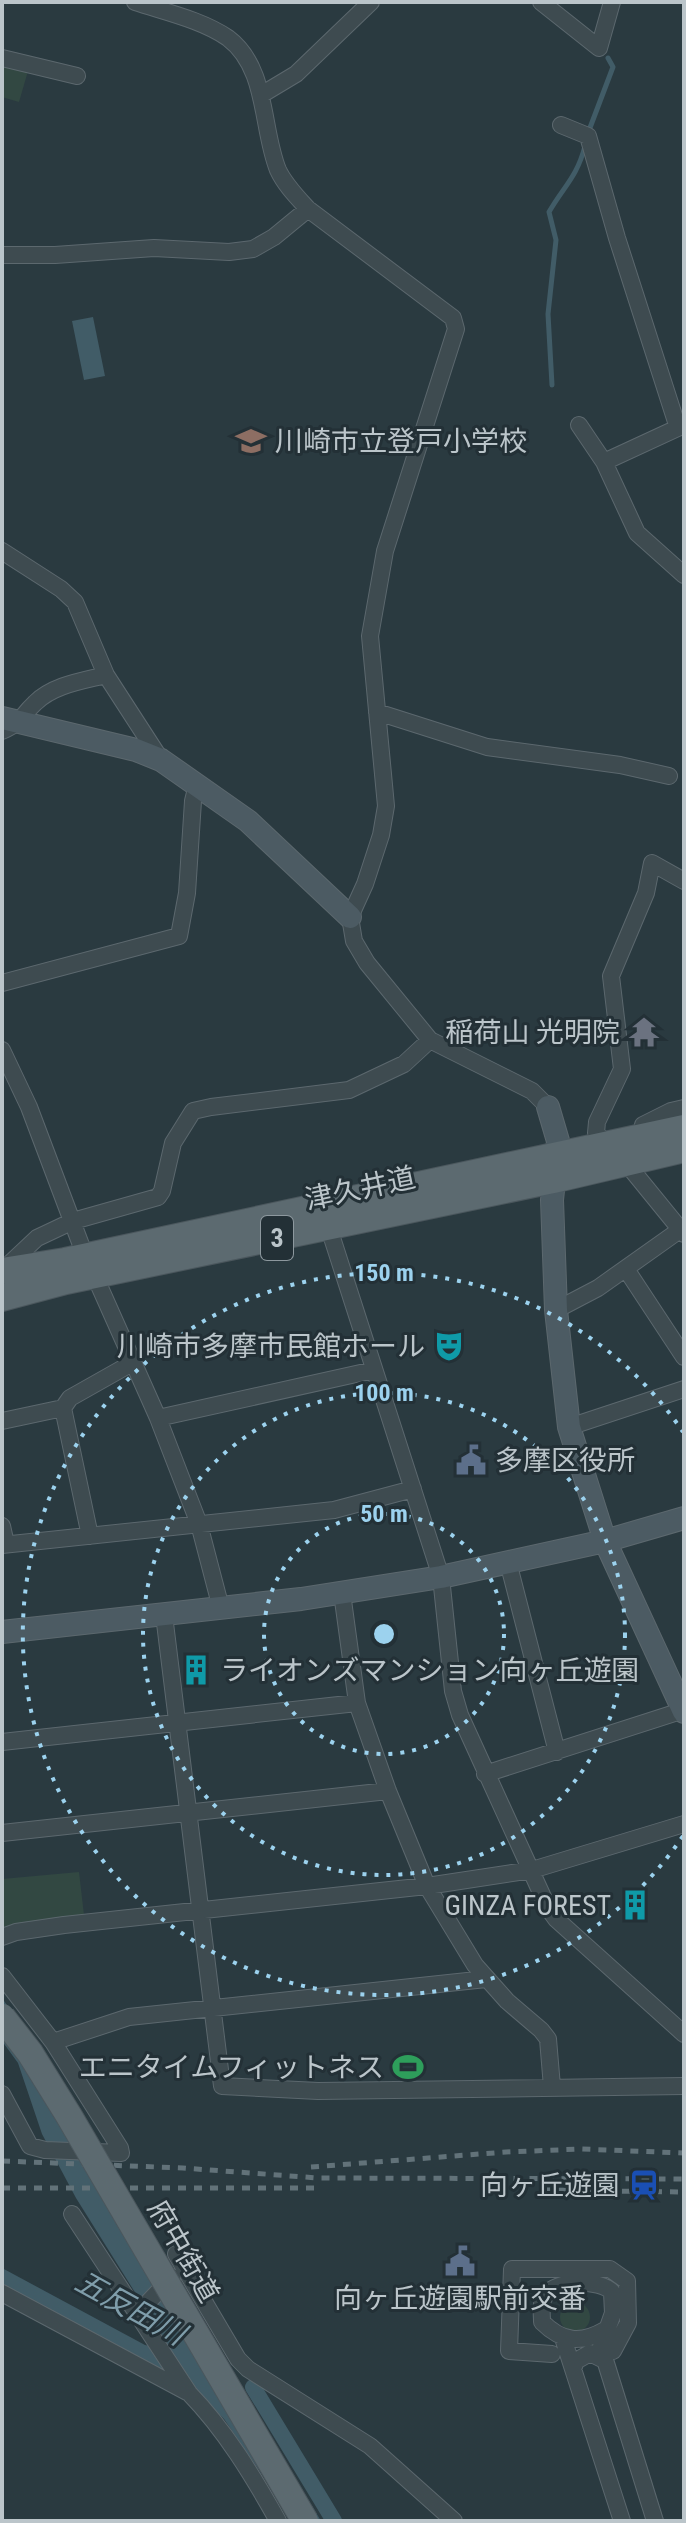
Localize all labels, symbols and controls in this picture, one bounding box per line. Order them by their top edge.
school or university icon: 川崎市立登戸小学校 [234,424,268,458]
place label: 川崎市立登戸小学校 [275,425,527,458]
temple icon: 稲荷山 光明院 [627,1015,661,1049]
place label: 稲荷山 光明院 [446,1016,620,1049]
street label: 津久井道 [302,1161,418,1216]
road number: 3 [261,1216,293,1260]
text: 150 m [354,1259,414,1287]
theatre icon: 川崎市多摩市民館ホール [432,1329,466,1363]
place label: 川崎市多摩市民館ホール [117,1330,425,1363]
text: 100 m [354,1379,414,1407]
public building icon: 多摩区役所 [454,1443,488,1477]
place label: 多摩区役所 [495,1444,635,1477]
text: 50 m [360,1500,408,1528]
centre of rings [370,1620,398,1648]
building icon: ライオンズマンション向ヶ丘遊園 [179,1653,213,1687]
place label: ライオンズマンション向ヶ丘遊園 [220,1654,639,1687]
building icon: GINZA FOREST [618,1888,652,1922]
place label: GINZA FOREST [445,1889,611,1922]
sports icon: エニタイムフィットネス [391,2050,425,2084]
place label: エニタイムフィットネス [79,2051,384,2084]
station icon: 向ヶ丘遊園 [627,2168,661,2202]
place label: 向ヶ丘遊園 [480,2169,620,2202]
street label: 府中街道 [141,2194,226,2308]
public building icon: 向ヶ丘遊園駅前交番 [443,2244,477,2278]
water label: 五反田川 [69,2263,194,2353]
place label: 向ヶ丘遊園駅前交番 [334,2282,586,2315]

